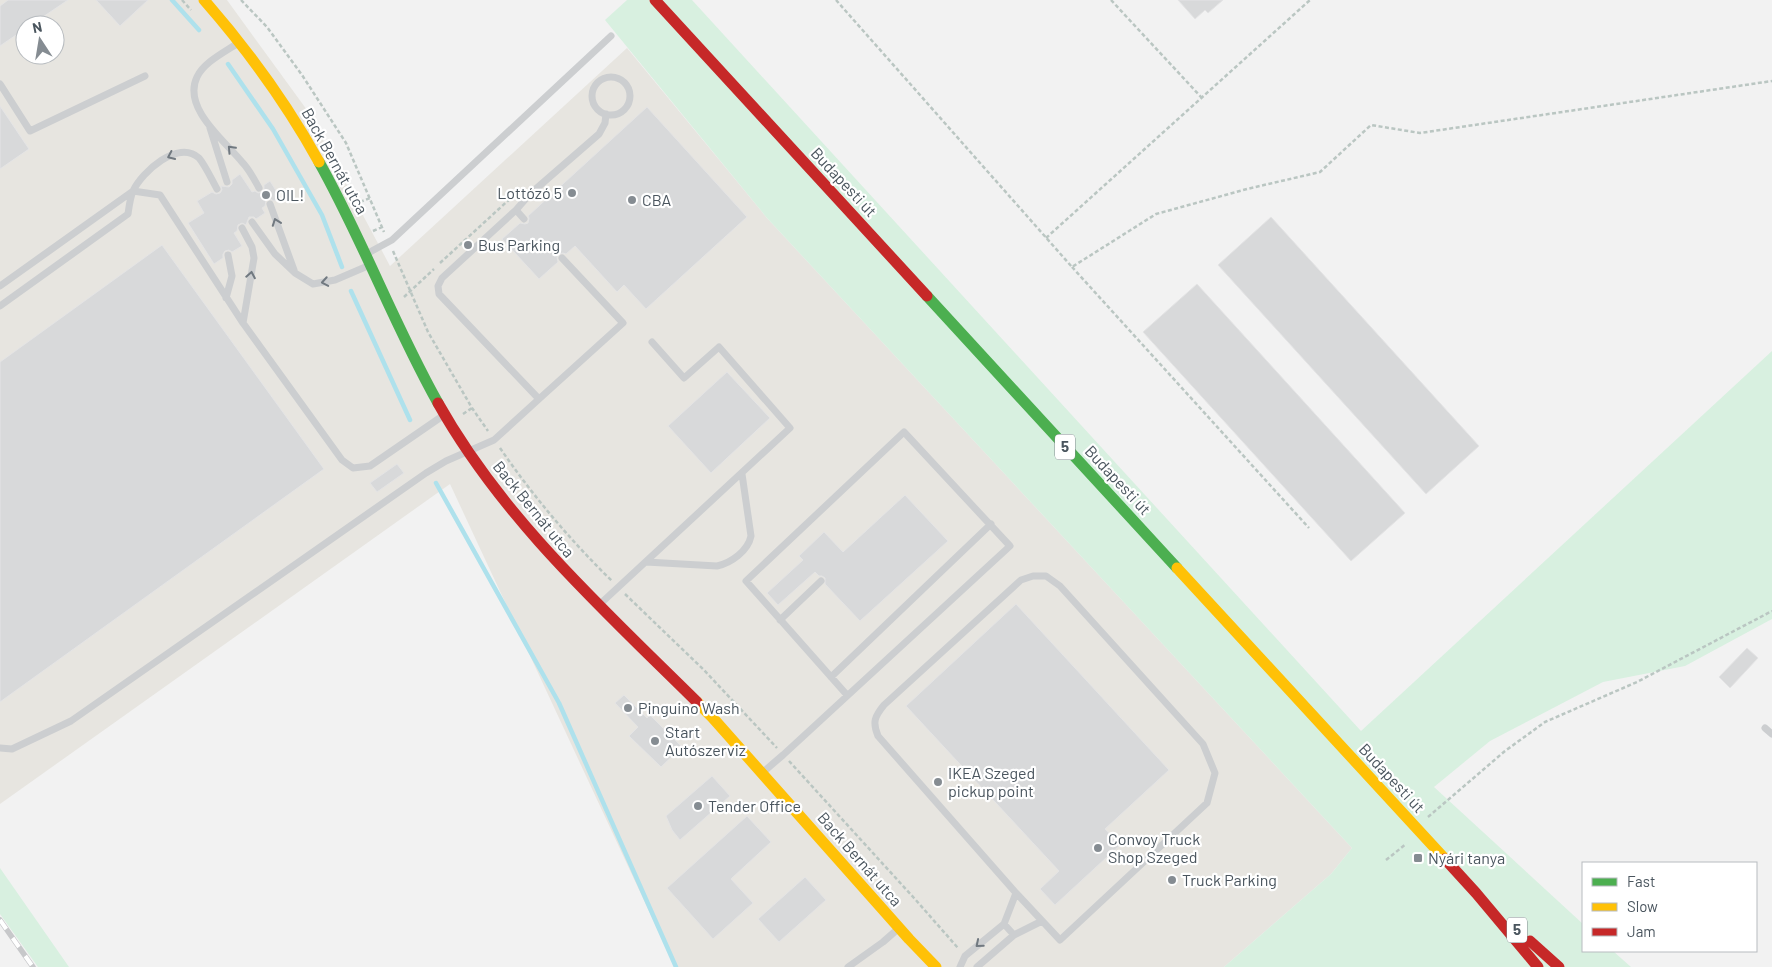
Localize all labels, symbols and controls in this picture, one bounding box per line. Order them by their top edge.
north arrow [15,15,65,65]
text: N [31,18,44,36]
street label: Back Bernát utca [298,104,372,217]
street label: Budapesti út [808,143,881,220]
one-way arrow [227,145,236,154]
one-way arrow [167,150,176,160]
place label: Lottózó 5 [497,183,562,202]
place label: OIL! [276,185,304,204]
marker: Lottózó 5 [566,187,578,199]
marker: OIL! [260,189,272,201]
place label: CBA [642,190,671,209]
marker: CBA [626,194,638,206]
one-way arrow [272,218,282,227]
place label: Bus Parking [478,235,560,254]
marker: Bus Parking [462,239,474,251]
one-way arrow [246,271,256,279]
one-way arrow [321,276,330,286]
road number: 5 [1055,434,1075,460]
street label: Budapesti út [1082,441,1155,518]
street label: Back Bernát utca [490,457,579,561]
place label: Pinguino Wash [638,698,740,717]
marker: Pinguino Wash [622,702,634,714]
place label: Start Autószerviz [665,722,746,759]
marker: Start Autószerviz [649,735,661,747]
street label: Budapesti út [1356,739,1429,816]
place label: IKEA Szeged pickup point [948,763,1035,800]
marker: IKEA Szeged pickup point [932,776,944,788]
place label: Tender Office [708,796,801,815]
marker: Tender Office [692,800,704,812]
street label: Back Bernát utca [814,808,906,910]
place label: Convoy Truck Shop Szeged [1108,829,1200,866]
marker: Convoy Truck Shop Szeged [1092,842,1104,854]
place label: Nyári tanya [1428,848,1505,867]
marker: Nyári tanya [1412,852,1424,864]
legend [1582,862,1757,952]
place label: Truck Parking [1182,870,1277,889]
text: Fast [1627,872,1655,890]
marker: Truck Parking [1166,874,1178,886]
text: Slow [1627,897,1658,915]
road number: 5 [1507,918,1527,942]
text: Jam [1627,922,1656,940]
one-way arrow [976,939,985,947]

